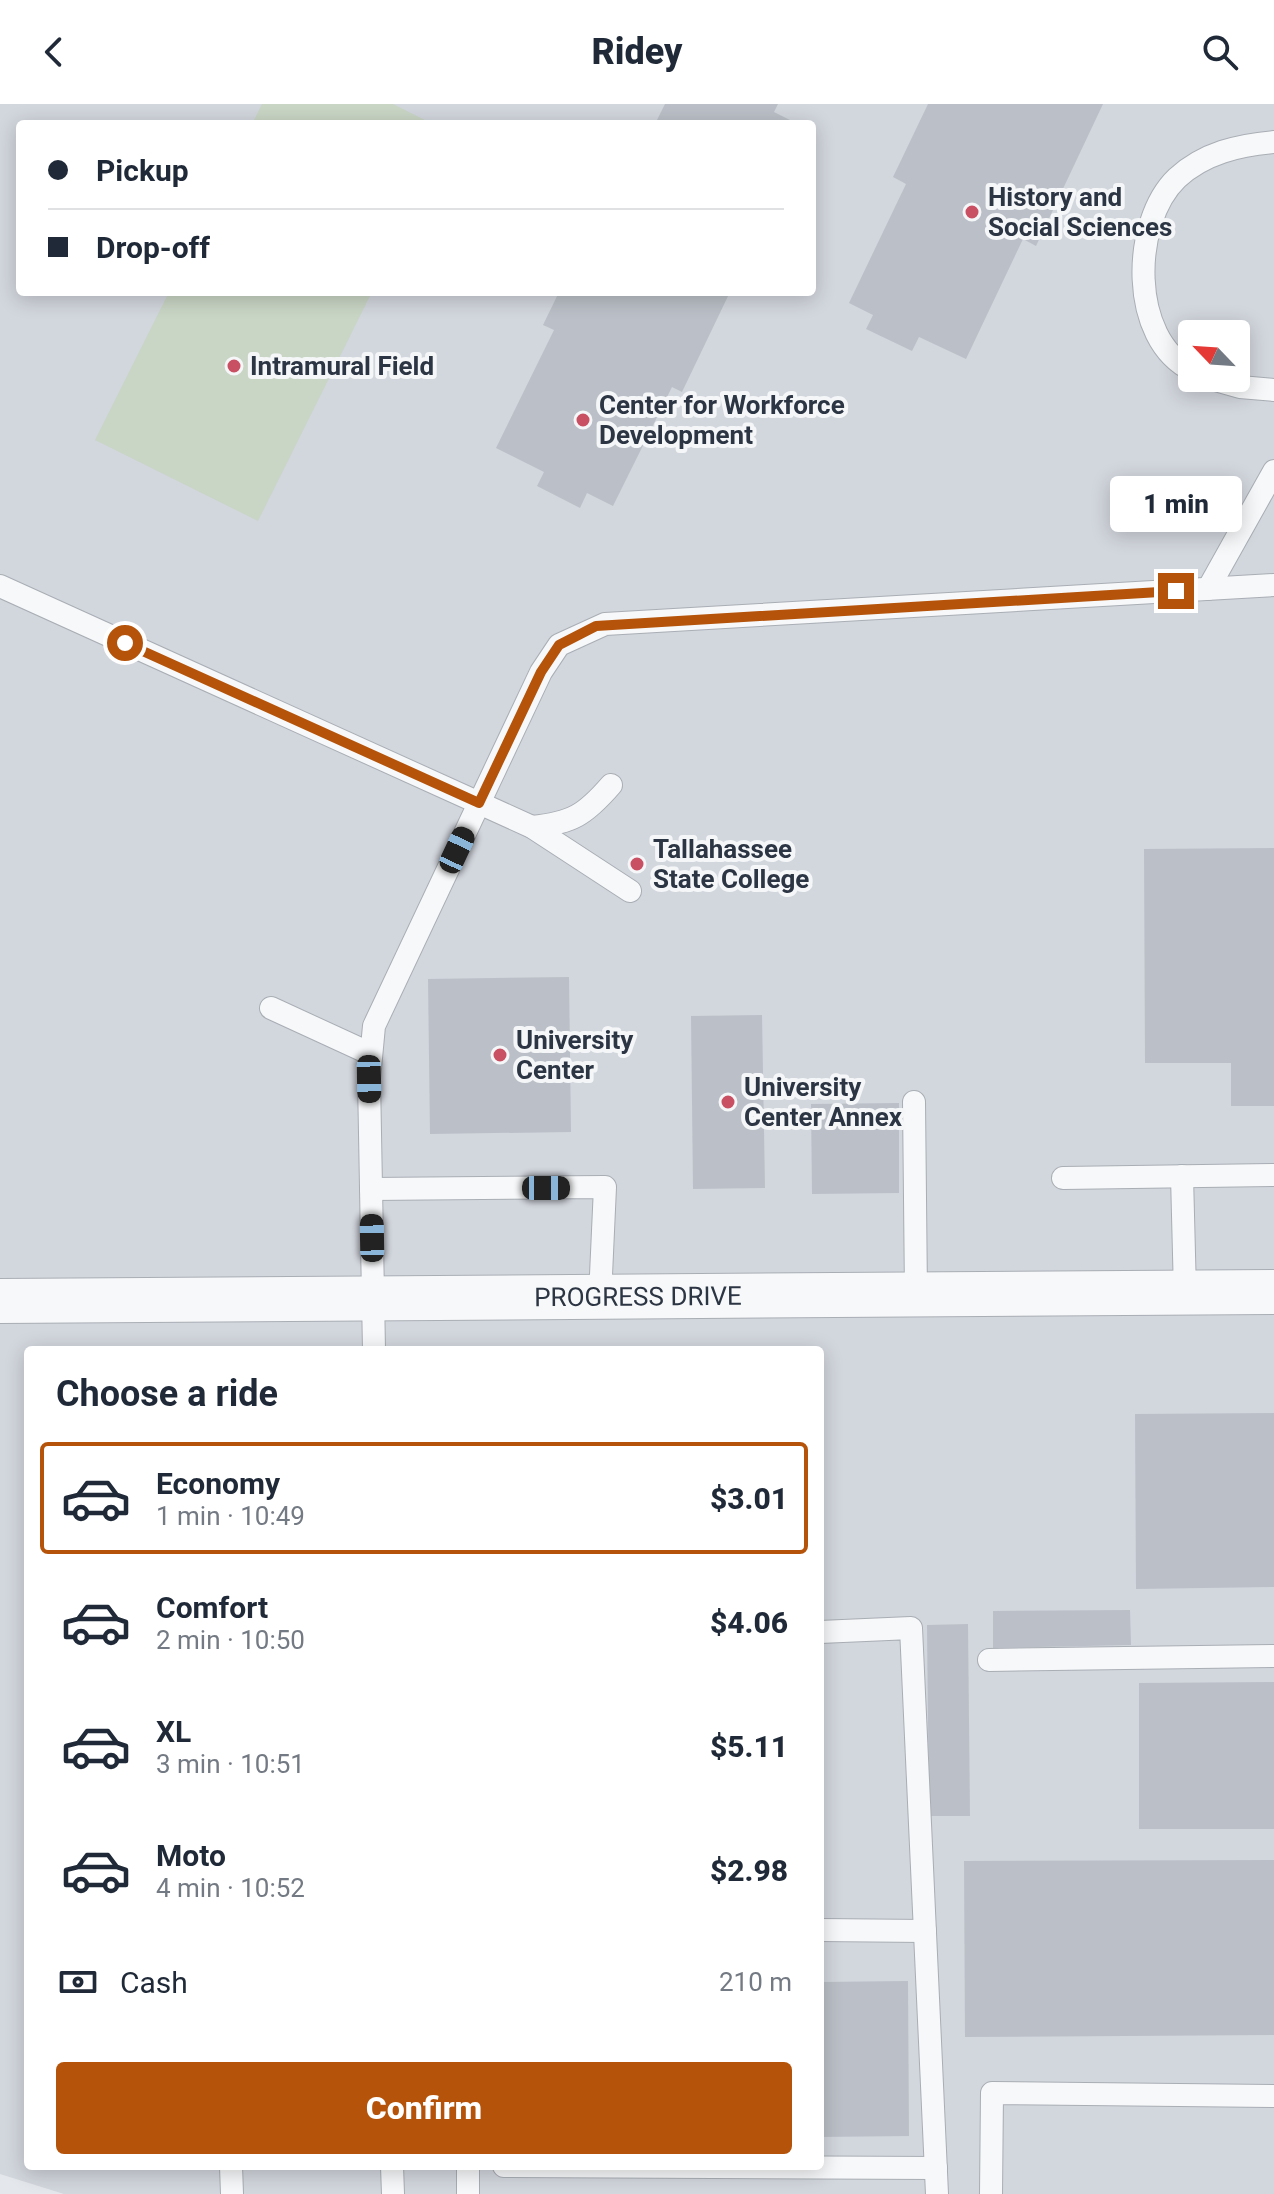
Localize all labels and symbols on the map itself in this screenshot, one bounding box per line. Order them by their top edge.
place label: History and Social Sciences [988,182,1172,242]
marker: History and Social Sciences [963,203,981,221]
north arrow [1178,320,1250,392]
place label: Intramural Field [250,351,434,381]
marker: Intramural Field [225,357,243,375]
place label: Center for Workforce Development [599,390,845,450]
marker: Center for Workforce Development [574,411,592,429]
callout: 1 min [1110,475,1242,531]
route end [1158,573,1194,609]
route start [107,625,143,661]
car [436,823,478,877]
place label: Tallahassee State College [653,834,809,894]
marker: Tallahassee State College [628,855,646,873]
place label: University Center [516,1025,634,1085]
marker: University Center [491,1046,509,1064]
car [357,1055,381,1103]
place label: University Center Annex [744,1072,903,1132]
marker: University Center Annex [719,1093,737,1111]
car [522,1176,570,1200]
car [360,1214,384,1262]
street label: PROGRESS DRIVE [534,1281,742,1312]

